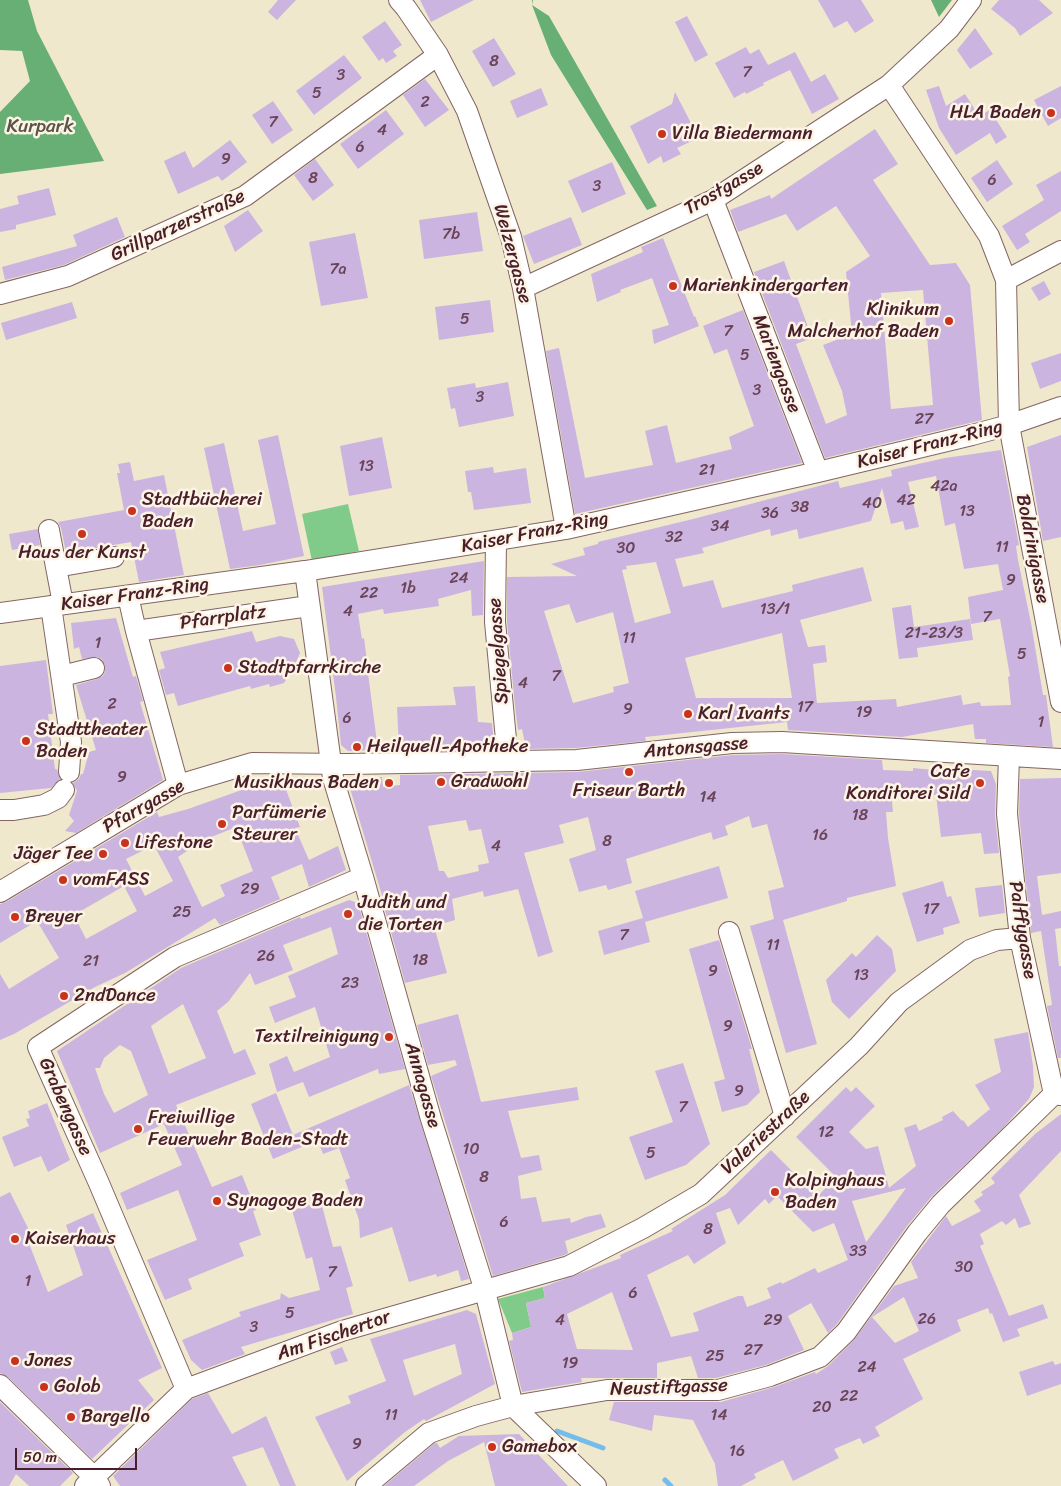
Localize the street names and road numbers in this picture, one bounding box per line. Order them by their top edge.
street label: Trostgasse [680,157,768,221]
street label: Grillparzerstraße [107,185,249,267]
street label: Welzergasse [488,202,536,306]
street label: Mariengasse [747,311,805,417]
street label: Kaiser Franz-Ring [855,416,1005,474]
street label: Boldrinigasse [1010,492,1054,606]
street label: Kaiser Franz-Ring [460,508,610,558]
street label: Kaiser Franz-Ring [59,573,211,617]
street label: Spiegelgasse [484,597,514,705]
street label: Pfarrplatz [178,601,268,635]
street label: Antonsgasse [643,732,749,764]
street label: Pfarrgasse [99,775,189,839]
street label: Palffygasse [1003,879,1041,981]
street label: Annagasse [399,1039,445,1131]
street label: Grabengasse [33,1054,97,1160]
street label: Valeriestraße [717,1086,815,1180]
street label: Am Fischertor [274,1306,394,1366]
street label: Neustiftgasse [610,1375,728,1401]

